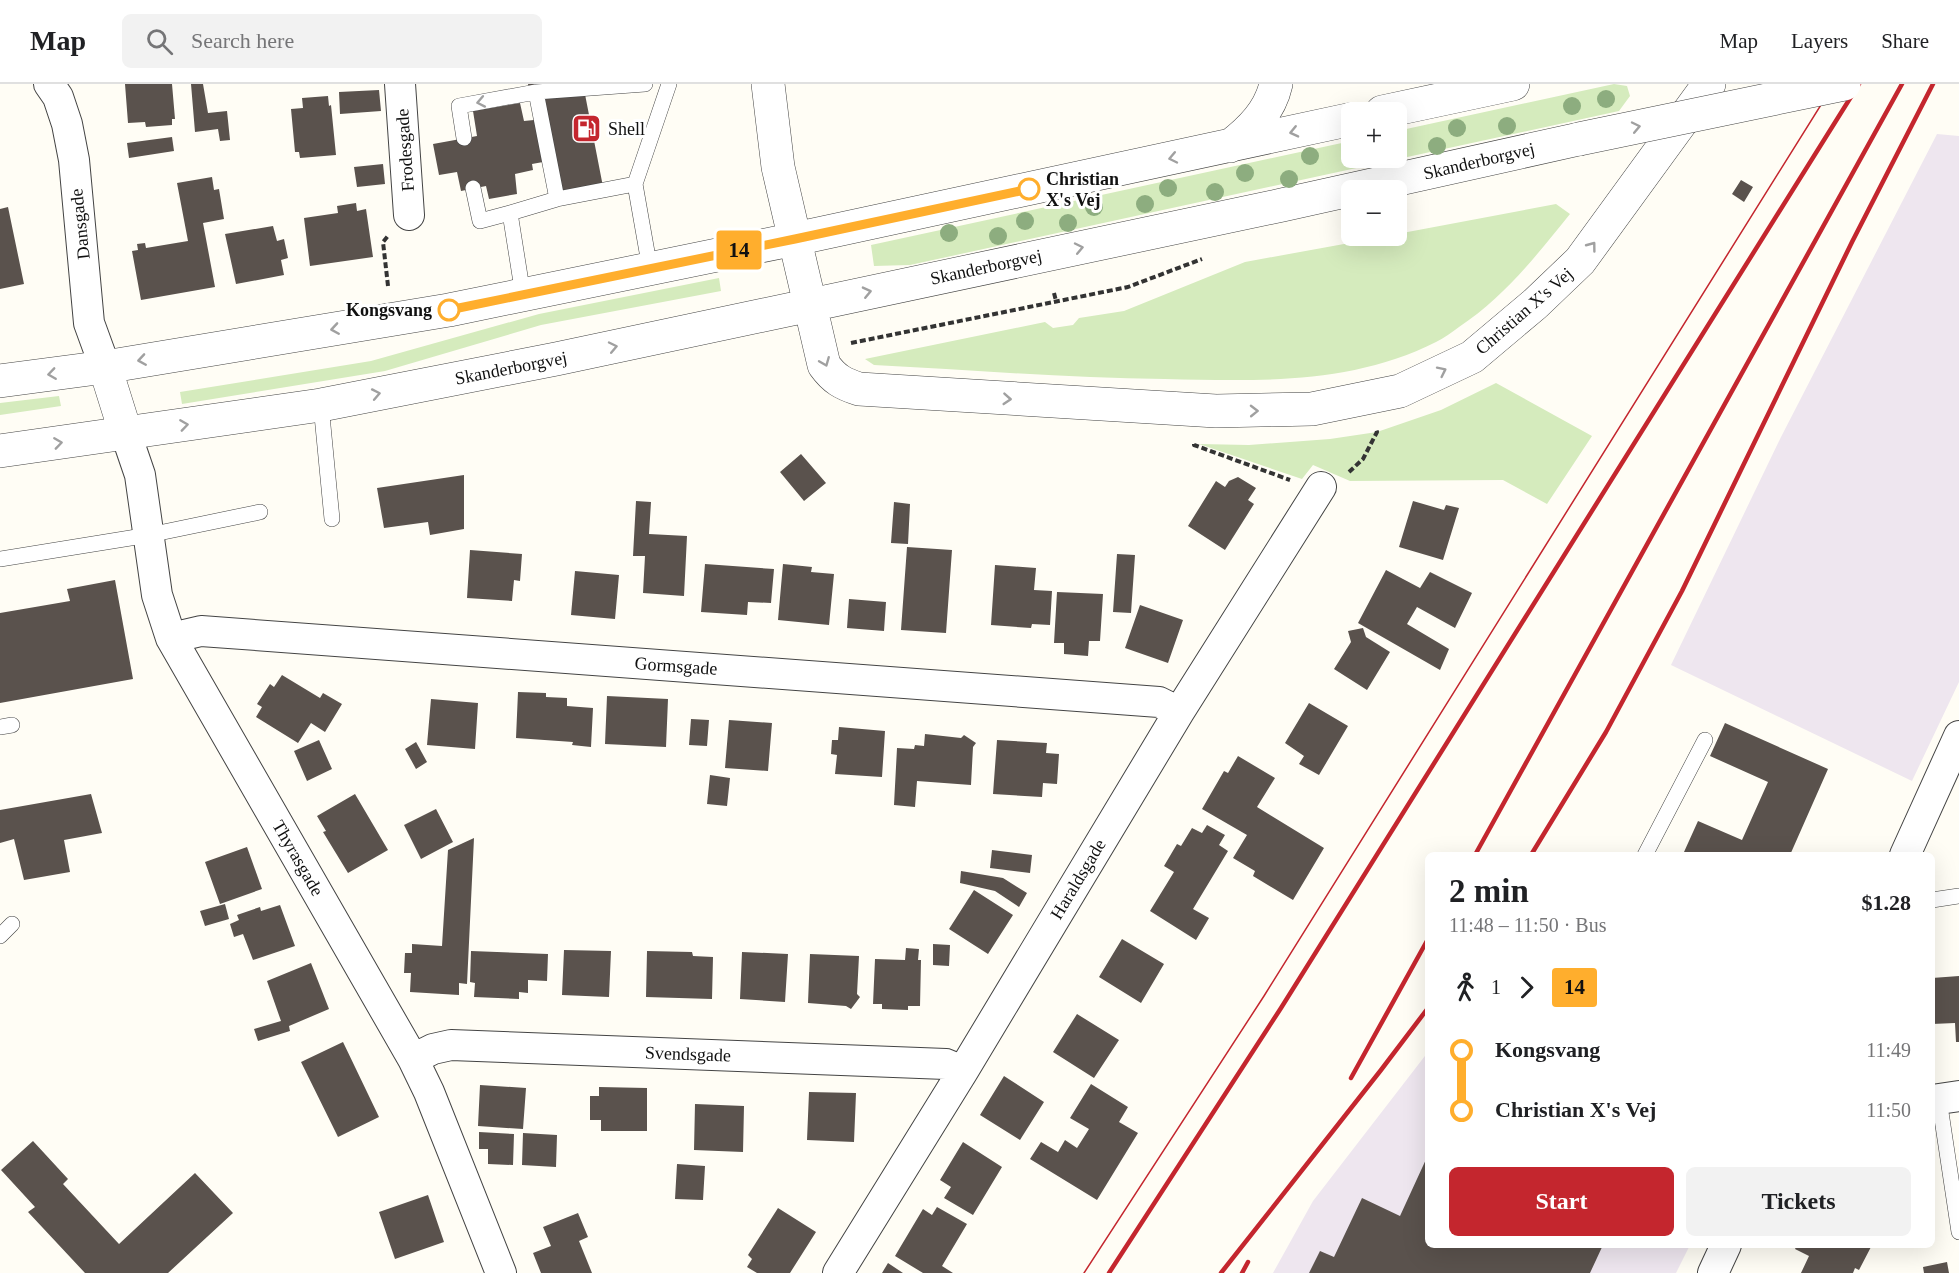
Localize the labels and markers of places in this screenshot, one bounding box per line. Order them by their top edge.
fuel station icon: Shell [571,113,603,145]
place label: Shell [608,119,645,139]
place label: Christian X's Vej [1046,169,1119,210]
marker: Christian X's Vej [1018,178,1040,200]
marker: Kongsvang [438,299,460,321]
place label: Kongsvang [346,300,432,320]

